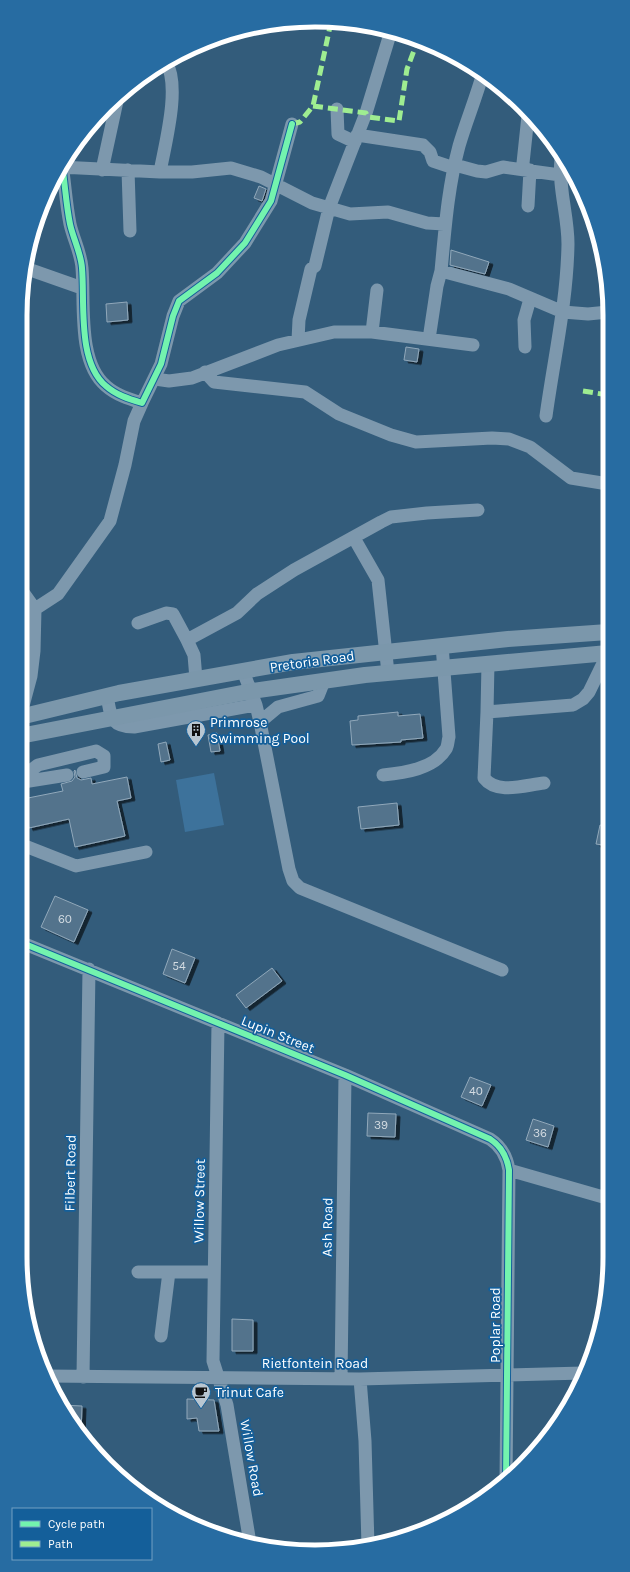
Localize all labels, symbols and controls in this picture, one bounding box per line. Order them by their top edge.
street label: Pretoria Road [269,647,356,676]
place label: Primrose Swimming Pool [210,714,310,747]
building icon: Primrose Swimming Pool [185,719,207,747]
house number: 60 [58,912,72,926]
house number: 54 [172,959,186,973]
street label: Lupin Street [239,1012,317,1057]
house number: 40 [469,1084,483,1098]
house number: 39 [374,1118,388,1132]
house number: 36 [533,1126,547,1140]
street label: Filbert Road [61,1134,80,1212]
street label: Willow Street [190,1159,209,1243]
street label: Ash Road [318,1197,337,1257]
street label: Poplar Road [487,1287,504,1363]
street label: Rietfontein Road [262,1355,368,1372]
cafe icon: Trinut Cafe [190,1381,212,1409]
place label: Trinut Cafe [215,1384,284,1401]
street label: Willow Road [236,1418,267,1498]
legend [12,1508,152,1560]
text: Cycle path [48,1517,105,1531]
text: Path [48,1537,73,1551]

